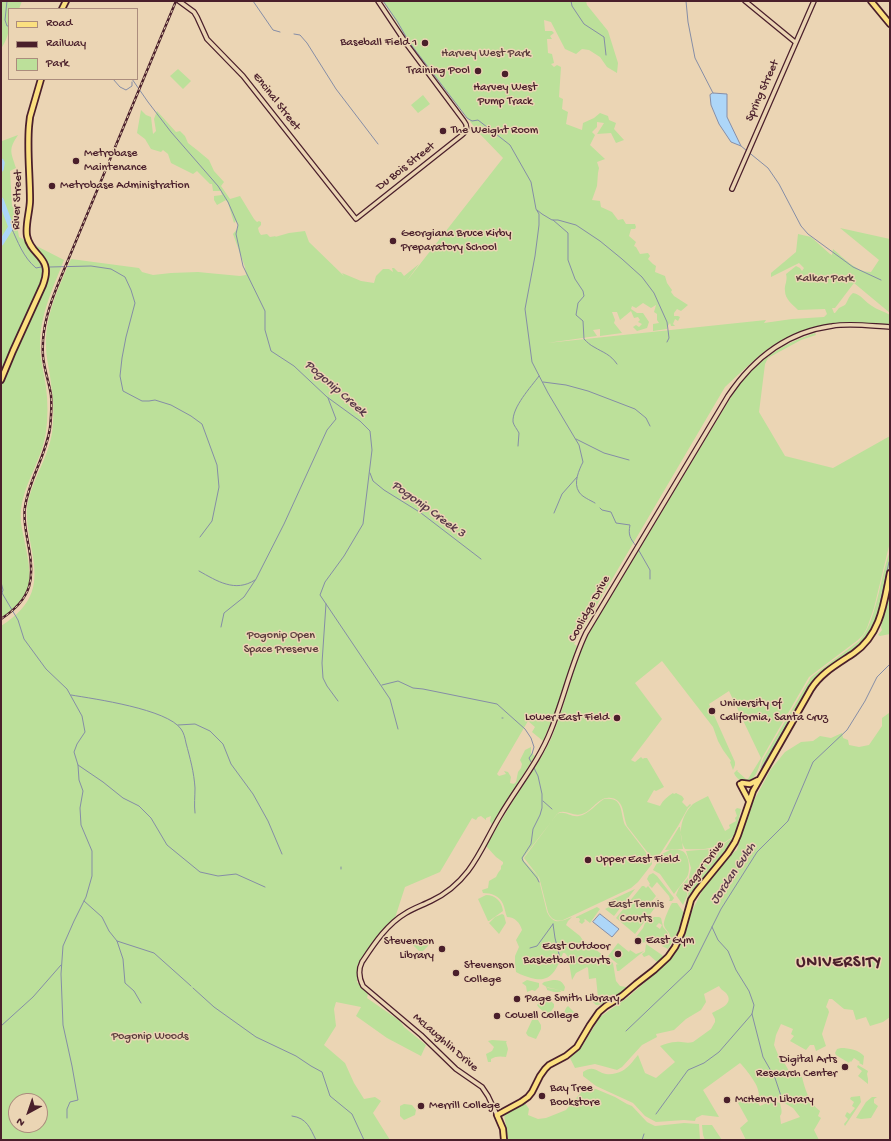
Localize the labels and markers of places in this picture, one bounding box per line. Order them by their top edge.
place label: Baseball Field 1 [340,36,417,50]
marker: Baseball Field 1 [420,38,430,48]
place label: Training Pool [406,64,470,78]
marker: Training Pool [473,66,483,76]
marker: Harvey West Pump Track [500,69,510,79]
place label: Harvey West Pump Track [473,81,537,109]
place label: The Weight Room [451,124,538,138]
marker: The Weight Room [438,126,448,136]
place label: Metrobase Maintenance [84,147,147,175]
marker: Metrobase Maintenance [71,156,81,166]
place label: Metrobase Administration [60,179,190,193]
marker: Metrobase Administration [47,181,57,191]
place label: Georgiana Bruce Kirby Preparatory School [401,227,511,255]
marker: Georgiana Bruce Kirby Preparatory School [388,236,398,246]
place label: University of California, Santa Cruz [720,697,828,725]
marker: University of California, Santa Cruz [707,706,717,716]
place label: Lower East Field [525,711,609,725]
marker: Lower East Field [612,713,622,723]
place label: Upper East Field [596,853,679,867]
marker: Upper East Field [583,855,593,865]
place label: East Gym [646,934,694,948]
place label: Stevenson Library [384,935,434,963]
marker: East Gym [633,936,643,946]
place label: East Outdoor Basketball Courts [523,940,610,968]
marker: Stevenson Library [437,944,447,954]
marker: East Outdoor Basketball Courts [613,949,623,959]
place label: Stevenson College [464,959,514,987]
marker: Stevenson College [451,968,461,978]
place label: Page Smith Library [525,992,619,1006]
marker: Page Smith Library [512,994,522,1004]
place label: Cowell College [505,1009,579,1023]
marker: Cowell College [492,1011,502,1021]
place label: Digital Arts Research Center [756,1053,837,1081]
marker: Digital Arts Research Center [840,1062,850,1072]
place label: Bay Tree Bookstore [550,1082,600,1110]
marker: Bay Tree Bookstore [537,1091,547,1101]
place label: McHenry Library [735,1093,814,1107]
marker: McHenry Library [722,1095,732,1105]
place label: Merrill College [429,1099,500,1113]
marker: Merrill College [416,1101,426,1111]

